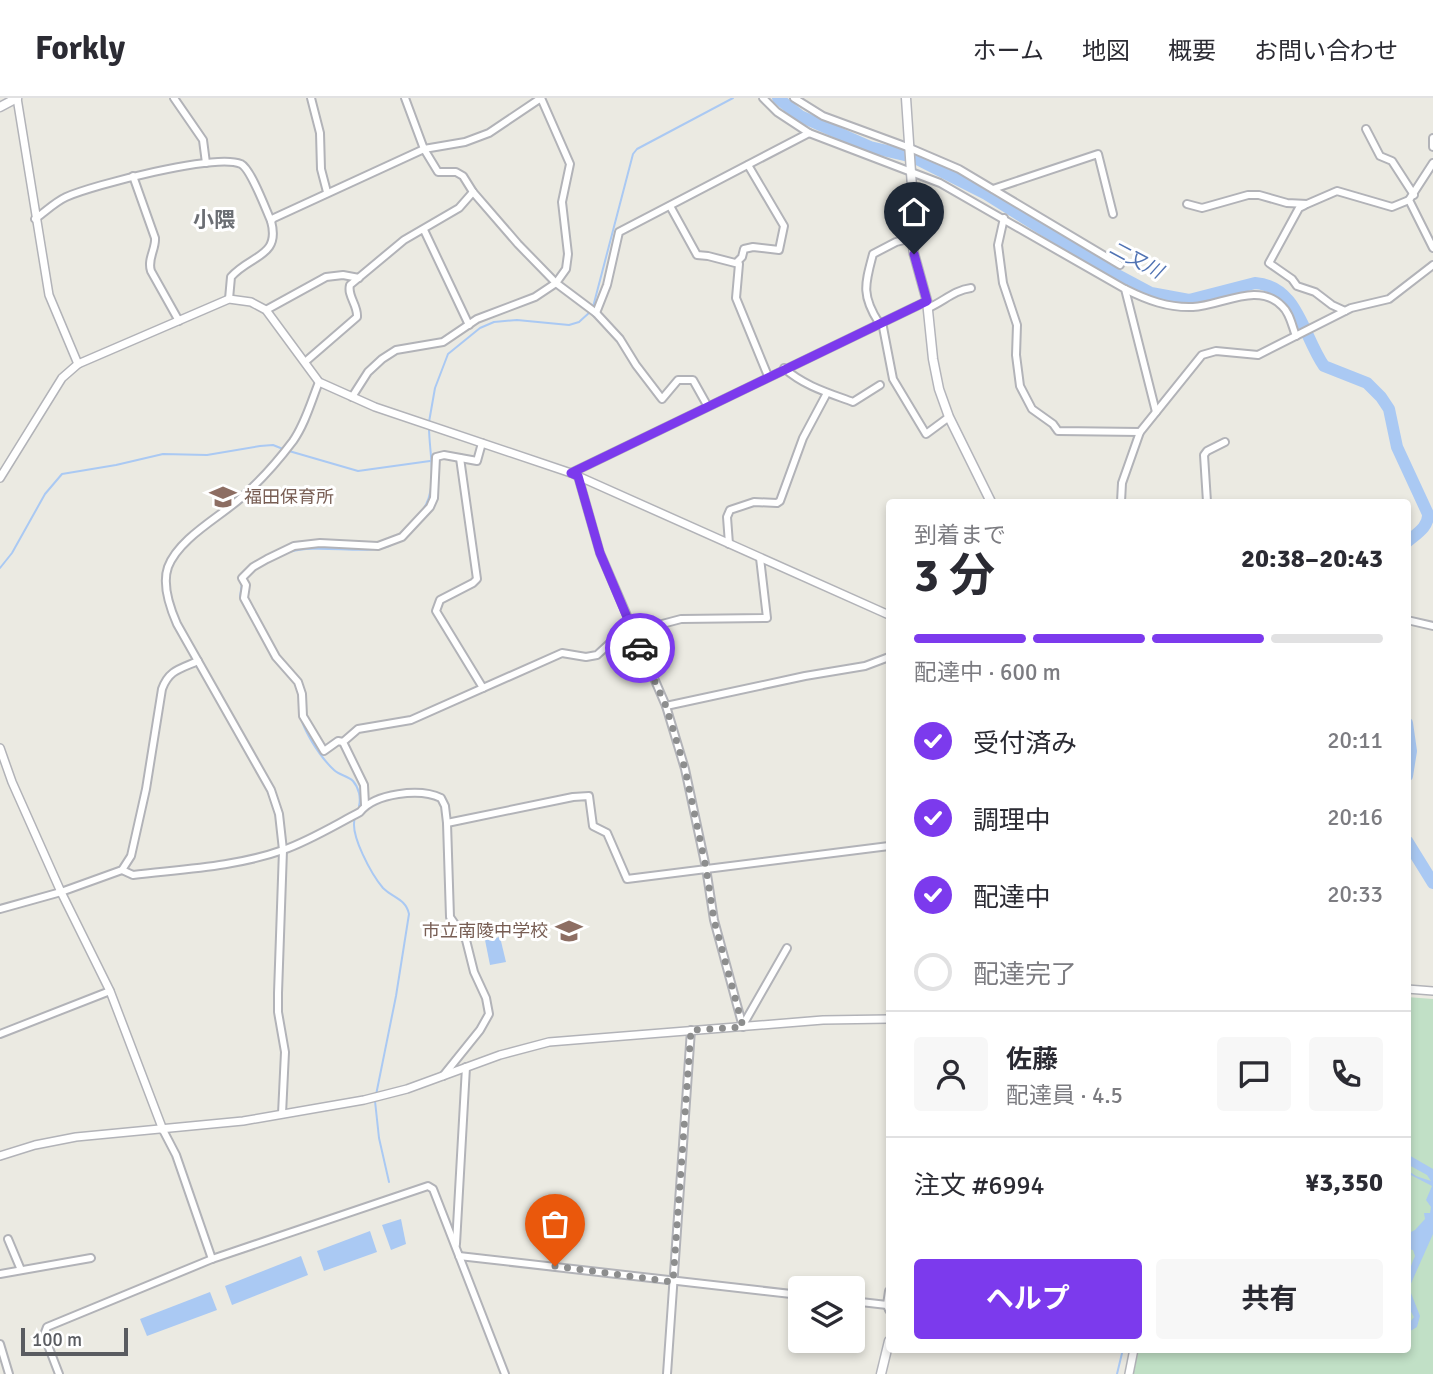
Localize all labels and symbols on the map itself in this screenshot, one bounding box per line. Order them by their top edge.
pin [884,182,944,254]
district label: 小隈 [193,207,235,233]
water label: 二又川 [1105,236,1169,285]
school or university icon: 福田保育所 [208,482,238,512]
place label: 福田保育所 [244,486,334,508]
courier [605,613,675,683]
school or university icon: 市立南陵中学校 [554,916,584,946]
place label: 市立南陵中学校 [422,920,548,942]
pin [525,1194,585,1266]
scale bar [21,1325,128,1357]

